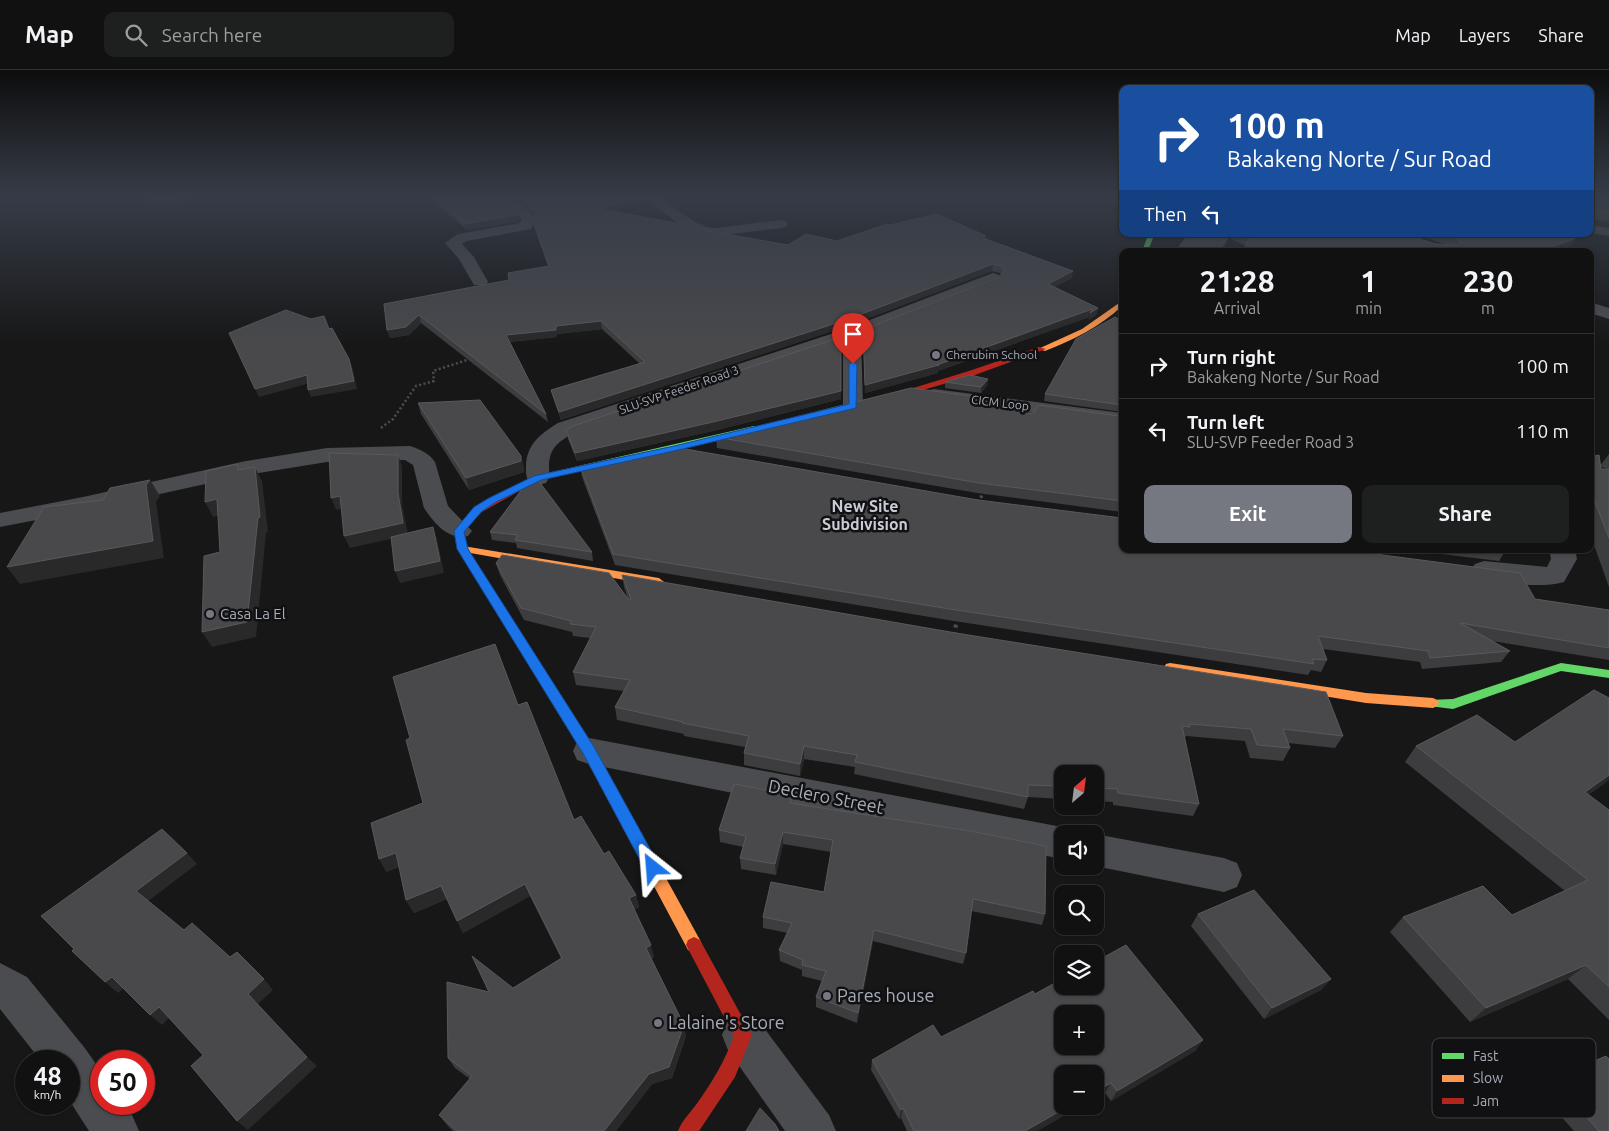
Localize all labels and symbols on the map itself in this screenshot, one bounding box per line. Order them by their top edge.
pin [832,313,874,364]
place label: Cherubim School [946,348,1037,361]
marker: Cherubim School [930,349,942,361]
street label: SLU-SVP Feeder Road 3 [617,363,740,416]
street label: CICM Loop [970,393,1030,412]
district label: New Site Subdivision [822,497,908,533]
place label: Casa La El [220,605,286,622]
marker: Casa La El [204,608,216,620]
north arrow [1054,765,1104,815]
street label: Declero Street [767,775,886,817]
position arrow [626,841,678,893]
place label: Pares house [837,985,934,1005]
marker: Pares house [821,990,833,1002]
place label: Lalaine's Store [668,1012,785,1032]
marker: Lalaine's Store [652,1017,664,1029]
legend [1432,1038,1596,1118]
text: Fast [1473,1048,1499,1064]
speed limit sign: 50 [90,1050,155,1115]
text: Slow [1473,1070,1503,1086]
text: Jam [1473,1093,1499,1109]

